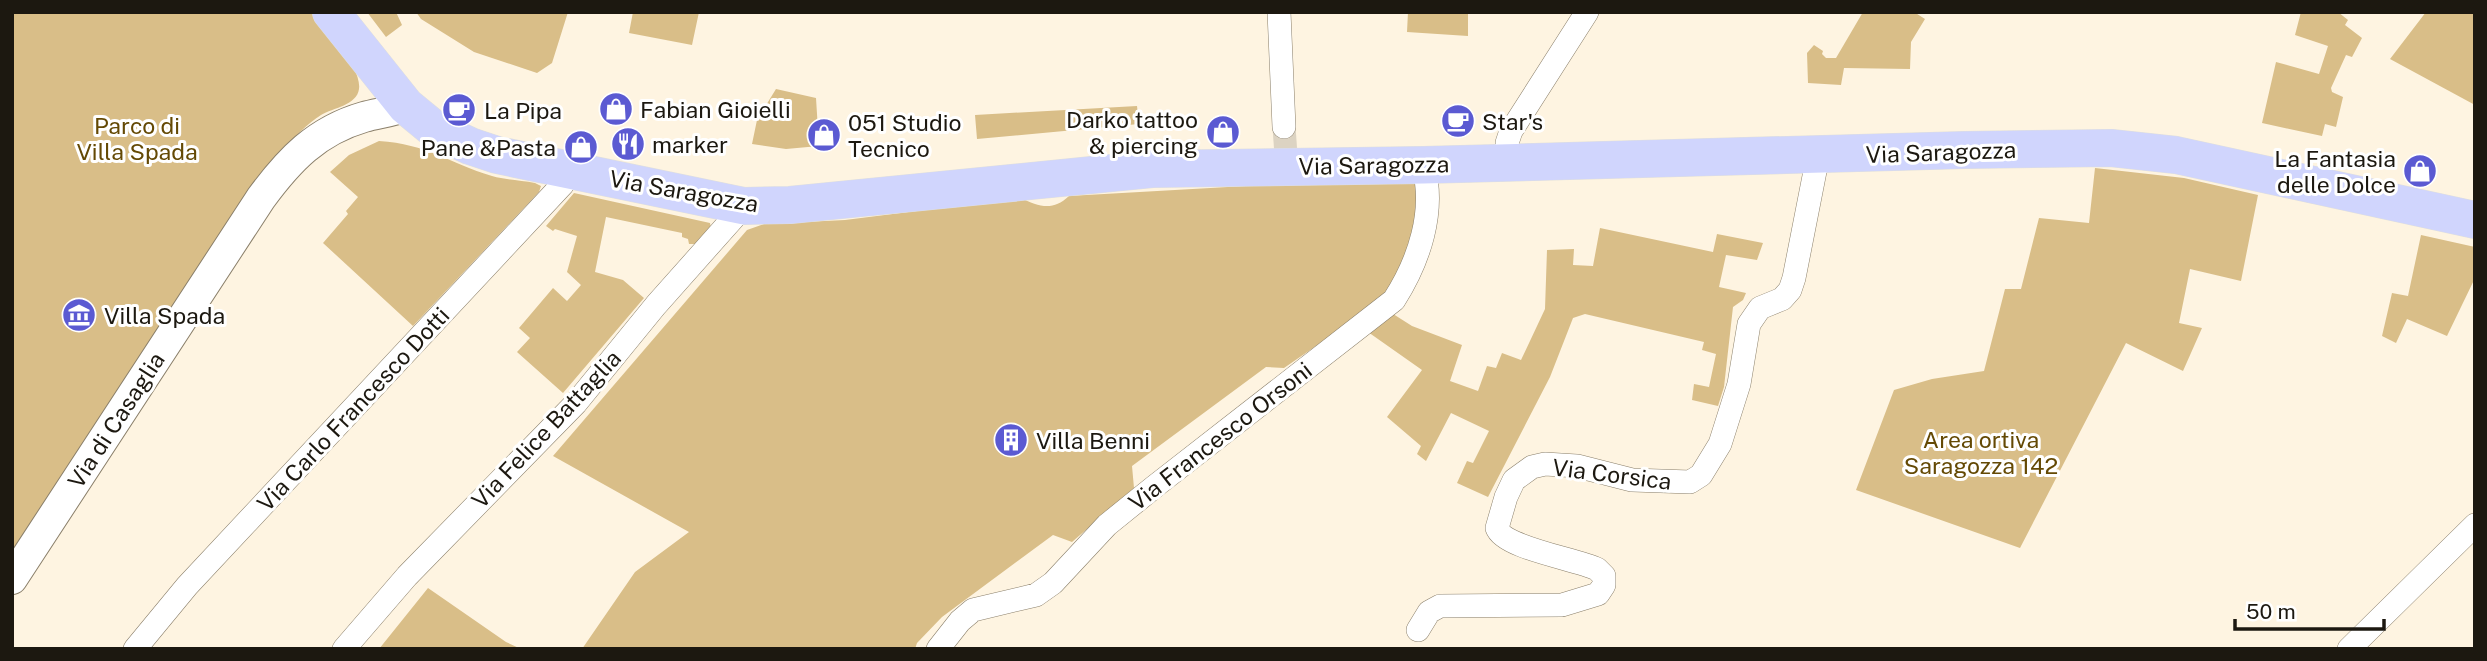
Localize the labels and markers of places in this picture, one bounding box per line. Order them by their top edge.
shop icon: Fabian Gioielli [597,90,635,128]
cafe icon: La Pipa [440,91,478,129]
place label: Fabian Gioielli [640,96,791,123]
place label: La Pipa [484,97,562,124]
cafe icon: Star's [1439,102,1477,140]
place label: Darko tattoo & piercing [1066,106,1198,159]
place label: Star's [1482,108,1543,135]
place label: 051 Studio Tecnico [848,109,961,162]
shop icon: Darko tattoo & piercing [1204,113,1242,151]
shop icon: 051 Studio Tecnico [805,116,843,154]
restaurant icon: marker [609,125,647,163]
shop icon: Pane &Pasta [562,128,600,166]
place label: marker [652,131,728,158]
place label: Pane &Pasta [421,134,556,161]
place label: La Fantasia delle Dolce [2274,145,2396,198]
shop icon: La Fantasia delle Dolce [2401,152,2439,190]
museum icon: Villa Spada [60,296,98,334]
place label: Villa Spada [104,302,225,329]
building icon: Villa Benni [992,421,1030,459]
place label: Villa Benni [1036,427,1150,454]

